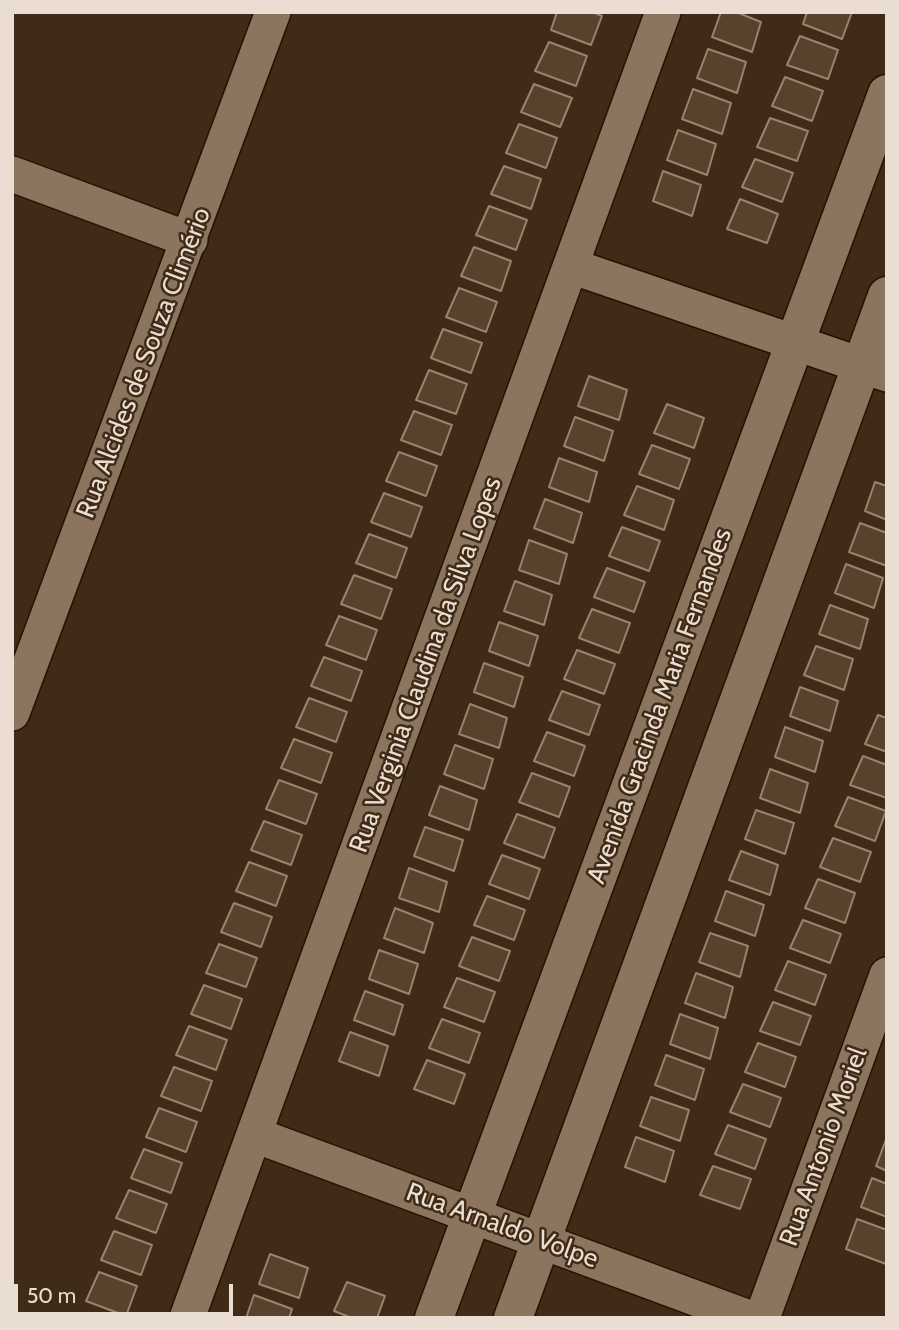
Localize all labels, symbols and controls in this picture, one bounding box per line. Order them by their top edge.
street label: Rua Alcides de Souza Climério [70,203,218,523]
street label: Rua Verginia Claudina da Silva Lopes [343,473,509,857]
street label: Avenida Gracinda Maria Fernandes [581,524,739,888]
street label: Rua Antonio Moriel [774,1043,874,1251]
street label: Rua Arnaldo Volpe [402,1177,602,1275]
scale bar [18,1270,236,1314]
text: 50 m [27,1283,76,1308]

